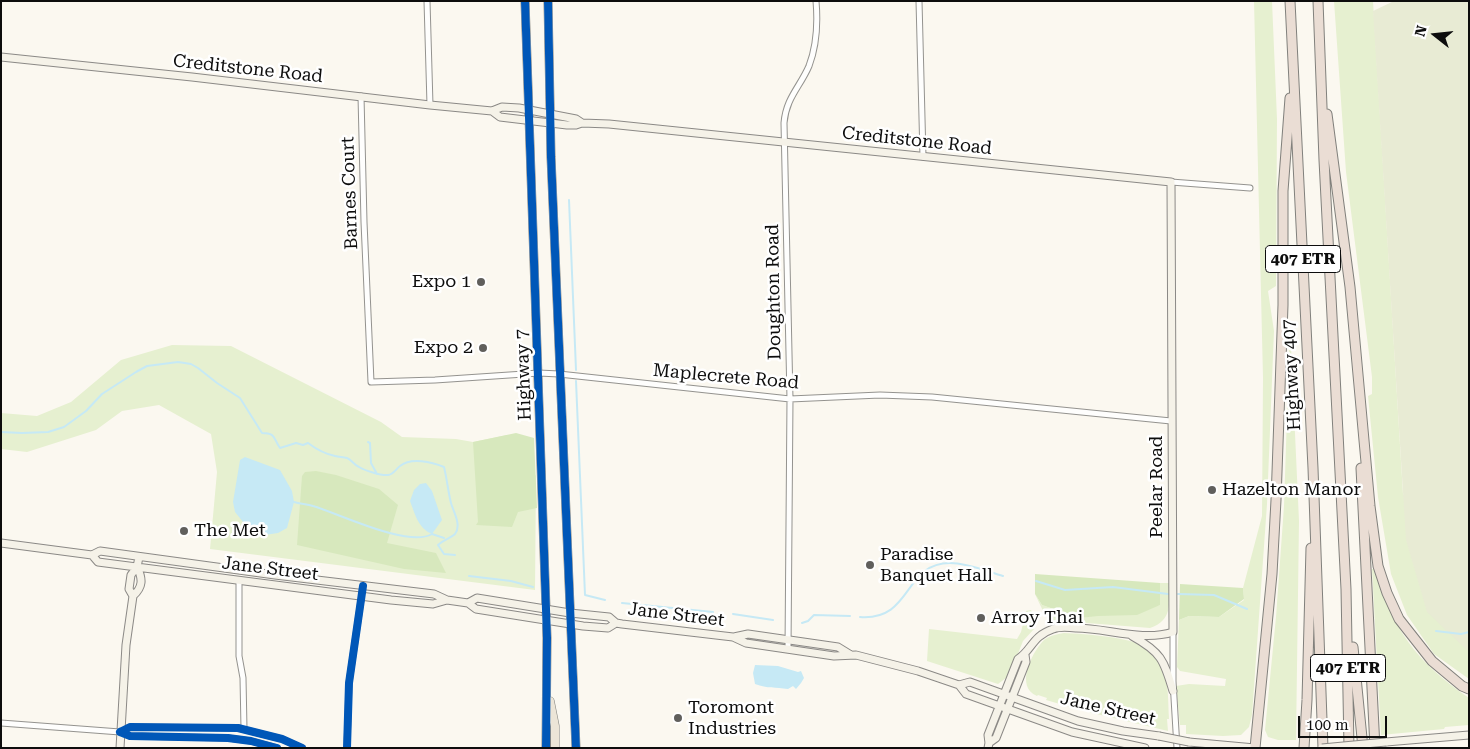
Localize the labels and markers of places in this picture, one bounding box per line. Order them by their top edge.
place label: Expo 1 [412,271,471,293]
marker: Expo 1 [475,276,487,288]
place label: Expo 2 [414,337,473,359]
marker: Expo 2 [477,342,489,354]
place label: Hazelton Manor [1222,479,1361,501]
marker: Hazelton Manor [1206,484,1218,496]
place label: The Met [194,520,266,542]
marker: The Met [178,525,190,537]
place label: Paradise Banquet Hall [880,544,993,586]
marker: Paradise Banquet Hall [864,559,876,571]
place label: Arroy Thai [991,607,1083,629]
marker: Arroy Thai [975,612,987,624]
place label: Toromont Industries [688,697,776,740]
marker: Toromont Industries [672,712,684,724]

